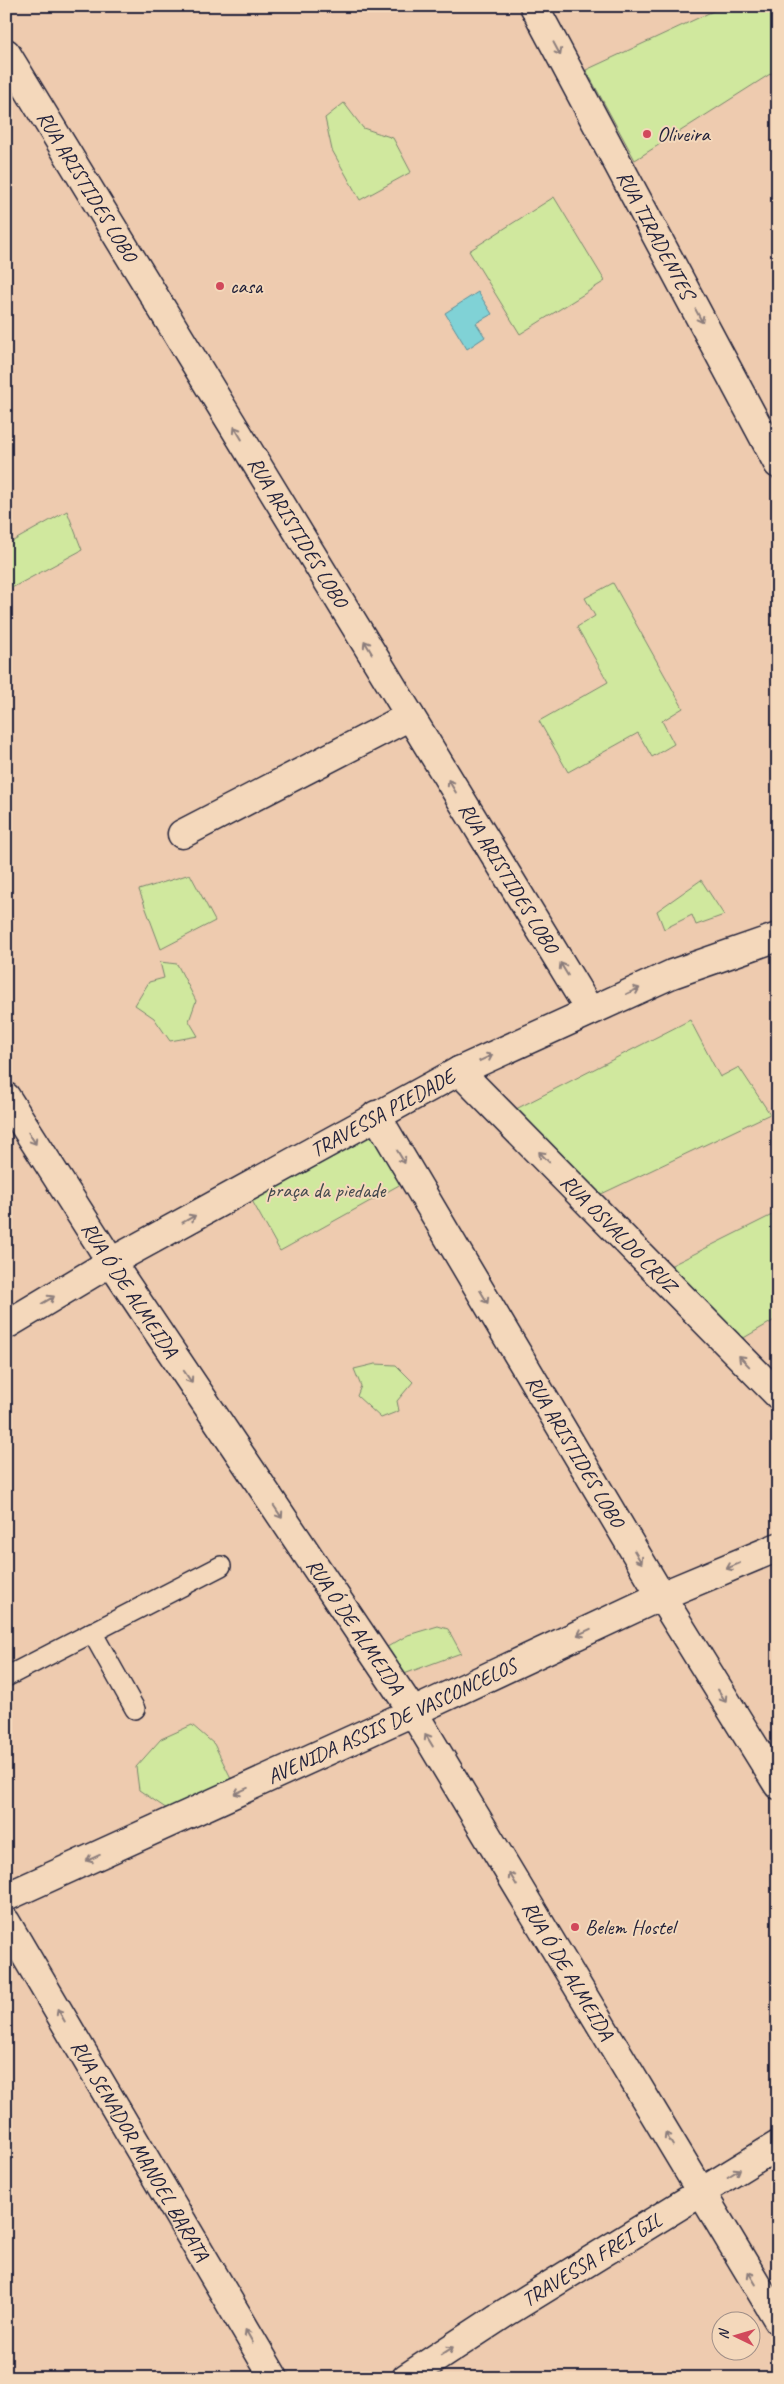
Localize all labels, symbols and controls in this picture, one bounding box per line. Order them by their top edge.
one-way arrow [552,42,562,57]
street label: RUA ARISTIDES LOBO [31,106,144,268]
place label: Oliveira [657,121,712,147]
marker: Oliveira [641,128,653,140]
street label: RUA TIRADENTES [611,166,702,306]
place label: casa [230,273,264,299]
marker: casa [214,280,226,292]
one-way arrow [695,308,704,323]
one-way arrow [232,427,242,441]
street label: RUA ARISTIDES LOBO [242,452,355,614]
one-way arrow [362,640,372,654]
one-way arrow [447,779,457,793]
street label: RUA ARISTIDES LOBO [453,798,566,960]
one-way arrow [559,963,569,977]
one-way arrow [625,986,640,995]
one-way arrow [478,1053,493,1063]
street label: TRAVESSA PIEDADE [306,1062,462,1163]
one-way arrow [28,1131,38,1145]
one-way arrow [396,1149,406,1164]
one-way arrow [538,1151,550,1164]
street label: RUA OSVALDO CRUZ [555,1169,685,1300]
park label: praça da piedade [267,1177,386,1203]
one-way arrow [181,1214,196,1224]
street label: RUA Ó DE ALMEIDA [76,1217,184,1363]
one-way arrow [479,1289,489,1303]
one-way arrow [41,1295,55,1305]
one-way arrow [738,1355,750,1367]
one-way arrow [183,1370,193,1384]
street label: RUA ARISTIDES LOBO [520,1371,632,1534]
one-way arrow [273,1505,283,1519]
one-way arrow [633,1549,643,1564]
street label: RUA Ó DE ALMEIDA [301,1554,410,1699]
one-way arrow [726,1562,741,1571]
one-way arrow [577,1628,592,1637]
street label: AVENIDA ASSIS DE VASCONCELOS [263,1651,523,1790]
one-way arrow [718,1688,728,1702]
one-way arrow [424,1733,434,1748]
one-way arrow [234,1786,249,1796]
one-way arrow [86,1853,101,1863]
one-way arrow [507,1873,517,1887]
street label: RUA Ó DE ALMEIDA [517,1896,620,2045]
place label: Belem Hostel [585,1914,678,1940]
marker: Belem Hostel [569,1921,581,1933]
one-way arrow [55,2008,65,2022]
street label: RUA SENADOR MANOEL BARATA [65,2035,215,2266]
one-way arrow [663,2132,673,2146]
one-way arrow [726,2168,740,2178]
street label: TRAVESSA FREI GIL [517,2206,667,2313]
one-way arrow [747,2271,757,2285]
north arrow [712,2312,762,2362]
text: N [715,2328,733,2340]
one-way arrow [244,2329,254,2343]
one-way arrow [440,2346,454,2356]

